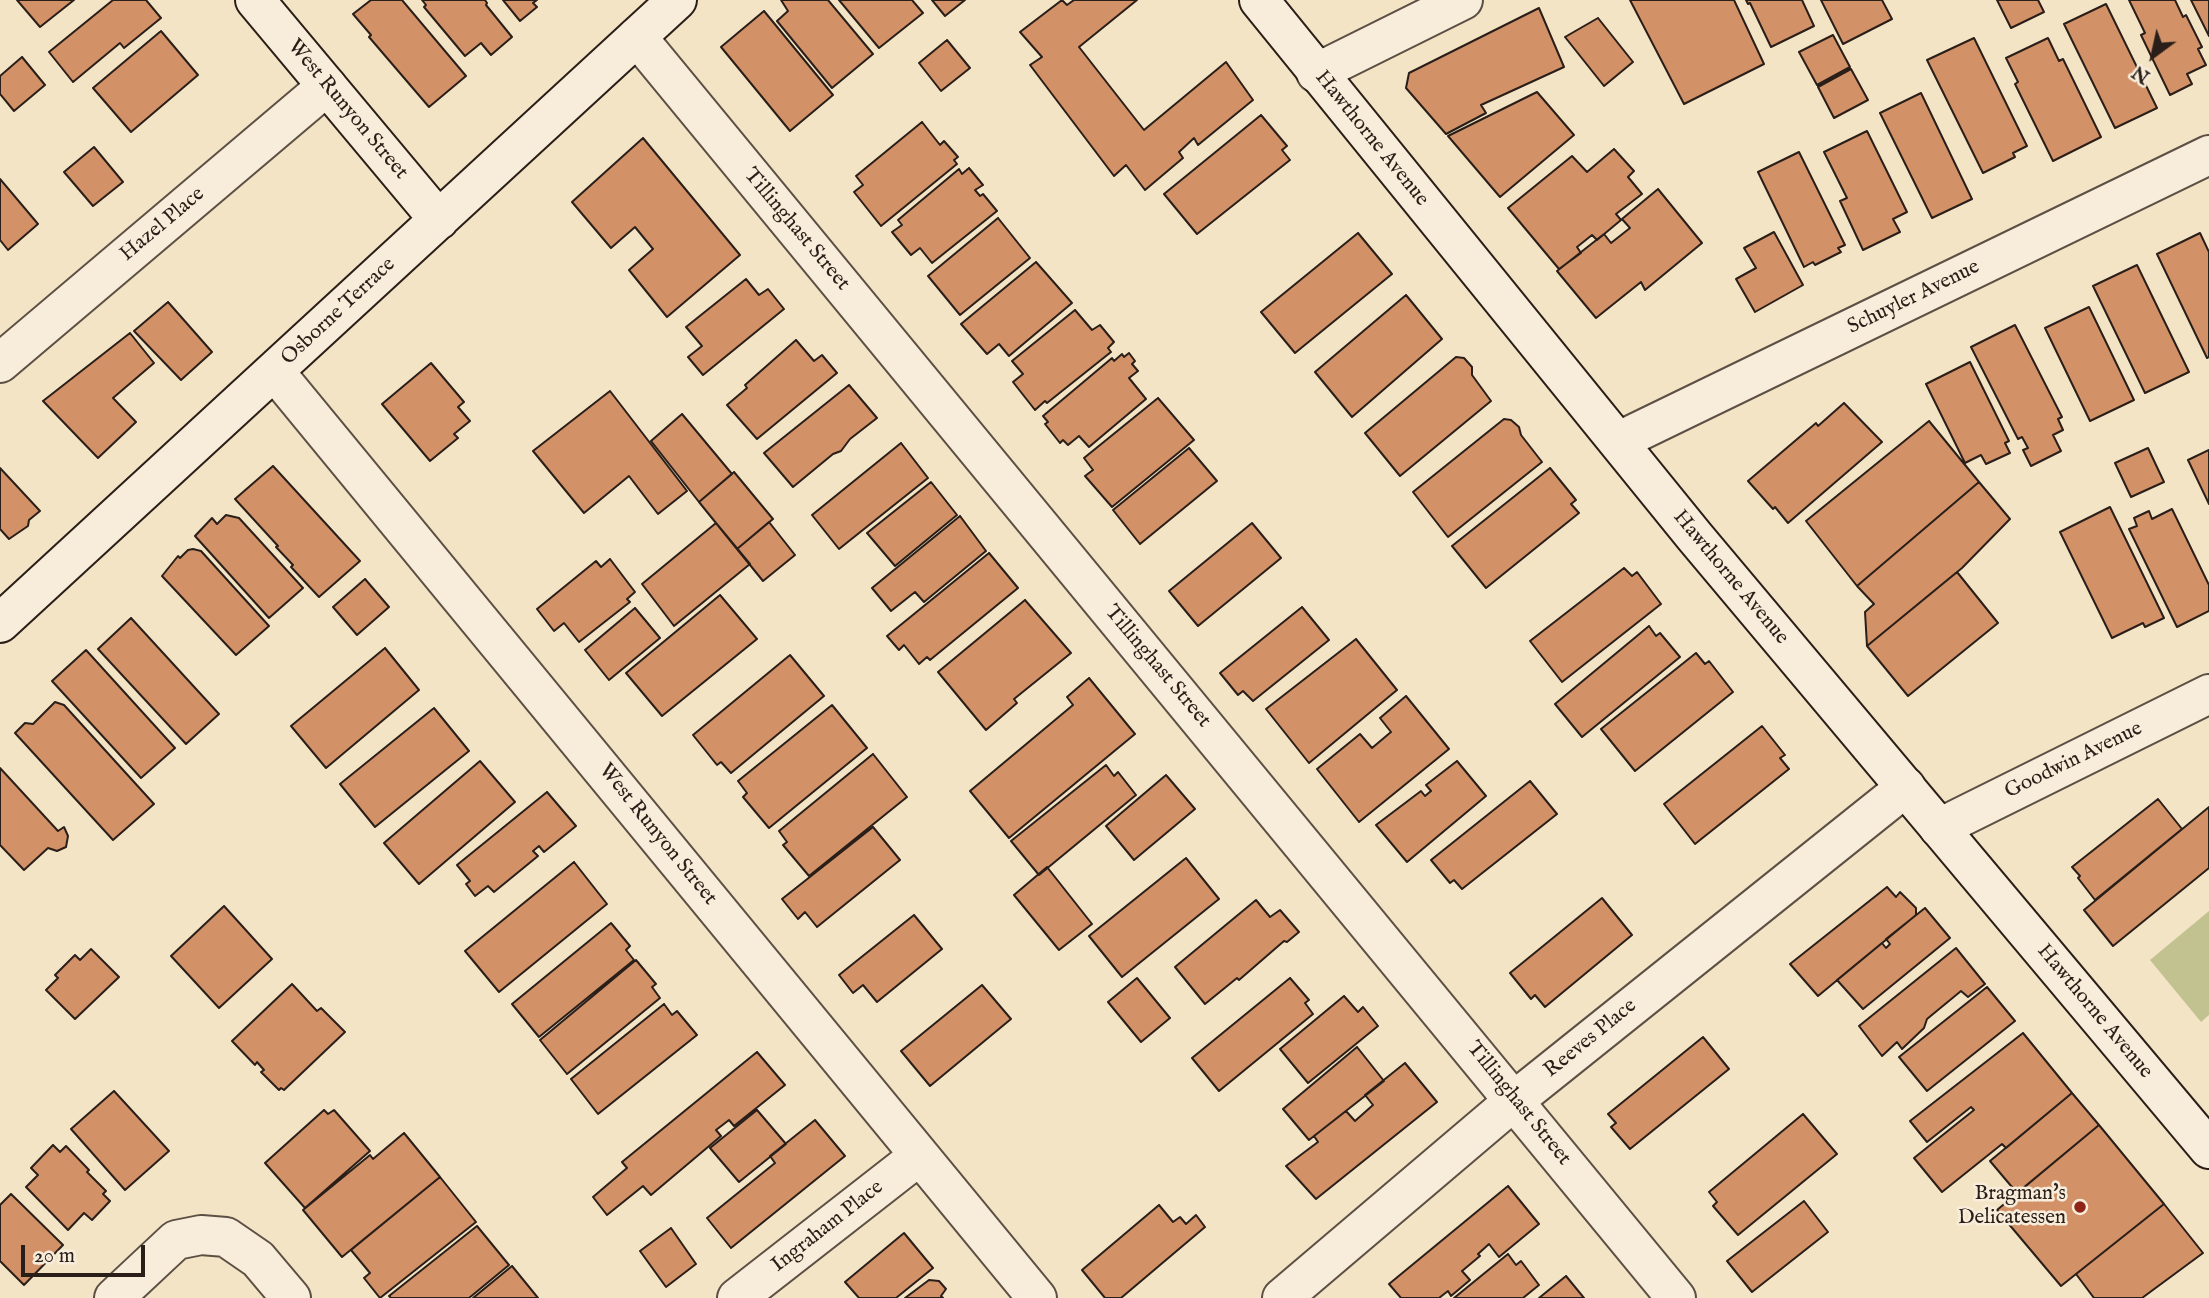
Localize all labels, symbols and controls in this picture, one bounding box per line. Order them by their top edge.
north arrow [2118,21,2188,91]
street label: West Runyon Street [281,35,413,185]
text: N [2128,59,2155,88]
street label: Hawthorne Avenue [1309,66,1433,212]
street label: Tillinghast Street [737,164,855,296]
street label: Hazel Place [116,182,210,268]
street label: Osborne Terrace [277,253,401,371]
street label: Schuyler Avenue [1844,255,1984,341]
street label: Hawthorne Avenue [1667,506,1793,650]
street label: Tillinghast Street [1098,601,1216,733]
street label: Goodwin Avenue [2001,717,2147,805]
street label: West Runyon Street [592,759,722,911]
street label: Hawthorne Avenue [2031,940,2157,1084]
street label: Reeves Place [1540,994,1642,1084]
street label: Tillinghast Street [1460,1037,1576,1171]
street label: Ingraham Place [767,1175,889,1279]
place label: Bragman's Delicatessen [1958,1182,2066,1232]
marker: Bragman's Delicatessen [2072,1199,2088,1215]
scale bar [24,1232,149,1276]
text: 20 m [34,1243,75,1270]

